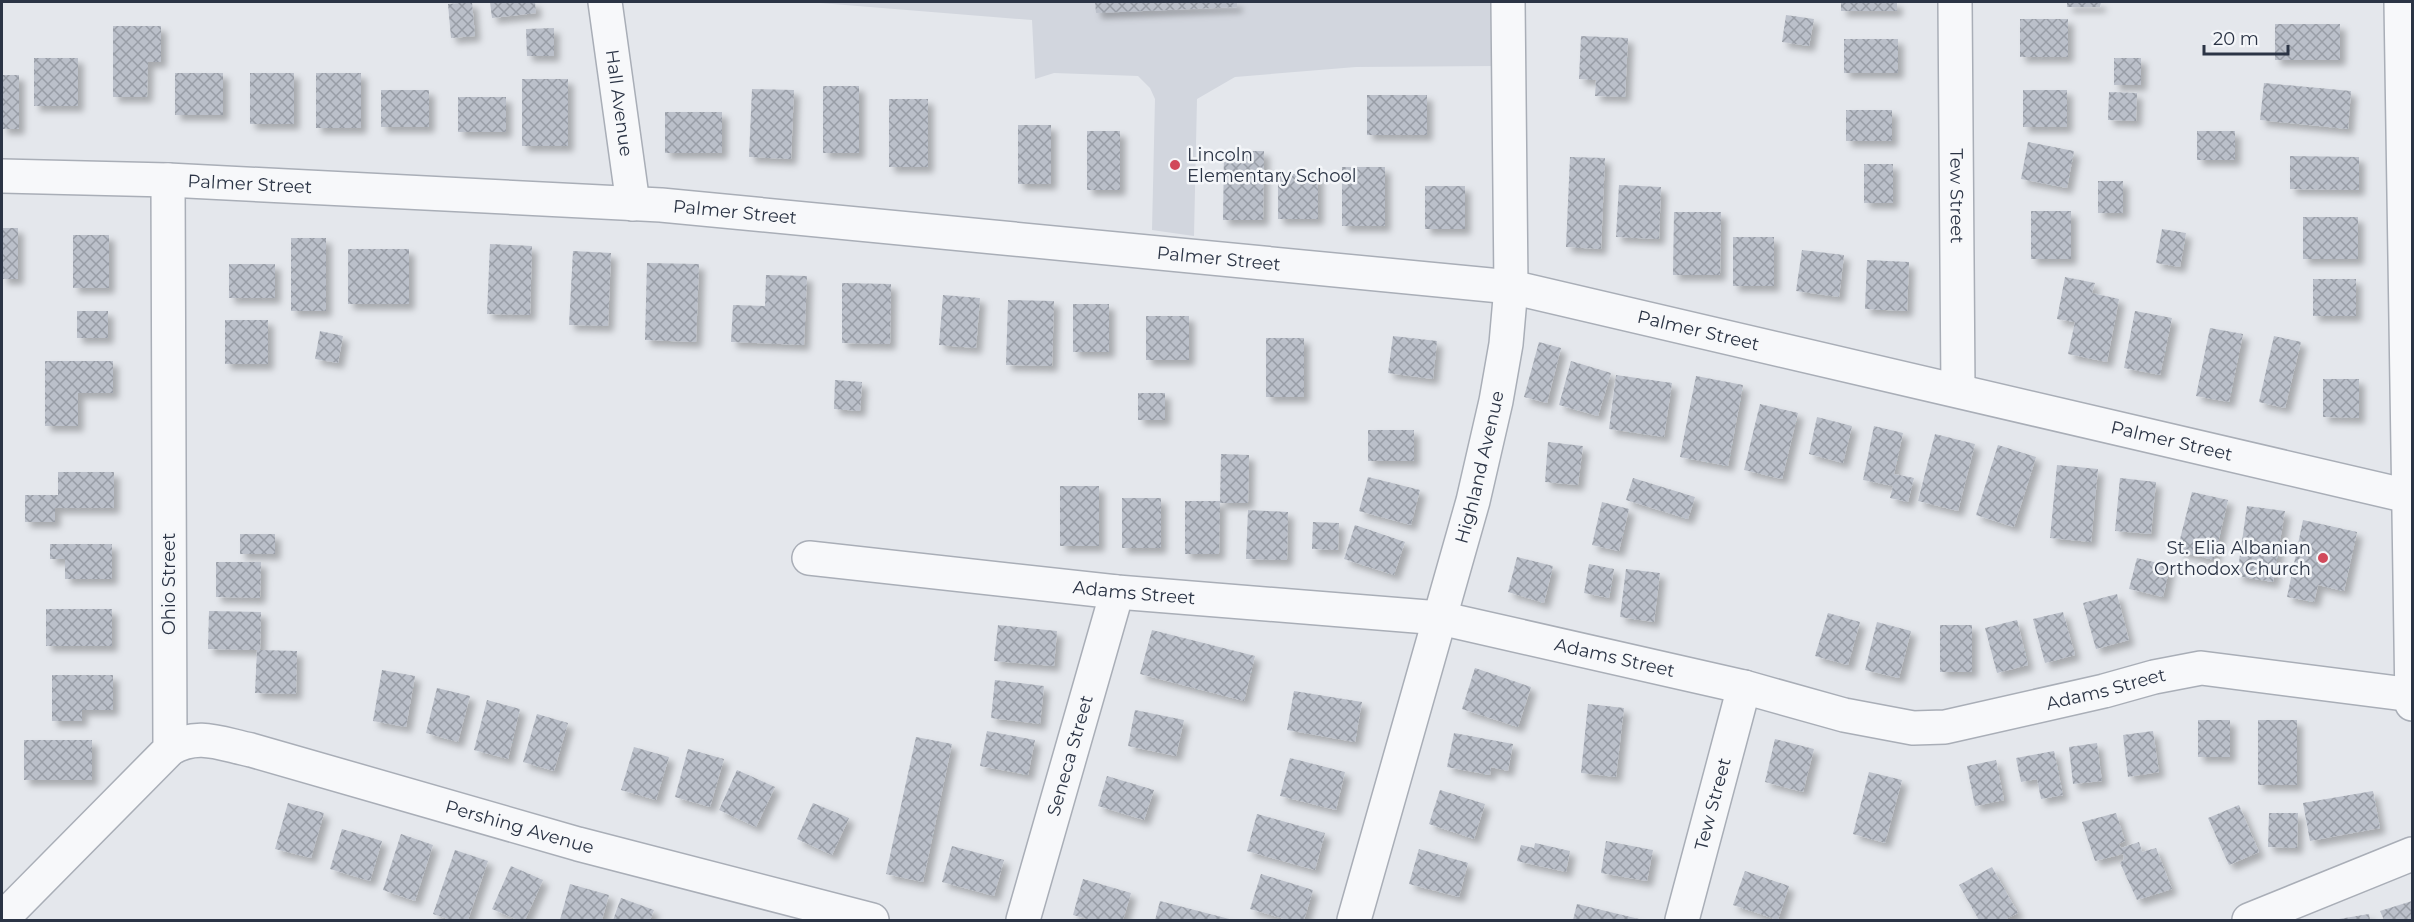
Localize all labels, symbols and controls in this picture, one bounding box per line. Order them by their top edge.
scale bar [2204,18,2288,56]
text: 20 m [2213,28,2259,50]
street label: Hall Avenue [601,48,637,158]
place label: Lincoln Elementary School [1187,144,1357,187]
street label: Tew Street [1945,148,1968,244]
marker: Lincoln Elementary School [1168,158,1182,172]
street label: Palmer Street [187,170,313,198]
street label: Palmer Street [672,195,798,229]
street label: Palmer Street [1156,242,1282,276]
street label: Palmer Street [1635,306,1761,356]
street label: Highland Avenue [1450,389,1509,546]
street label: Palmer Street [2109,416,2235,466]
street label: Ohio Street [158,533,180,635]
place label: St. Elia Albanian Orthodox Church [2154,537,2311,580]
marker: St. Elia Albanian Orthodox Church [2316,551,2330,565]
street label: Adams Street [1072,576,1196,609]
street label: Adams Street [1552,633,1677,682]
street label: Adams Street [2044,664,2168,715]
street label: Seneca Street [1042,693,1098,819]
street label: Tew Street [1690,755,1736,853]
street label: Pershing Avenue [443,795,596,859]

